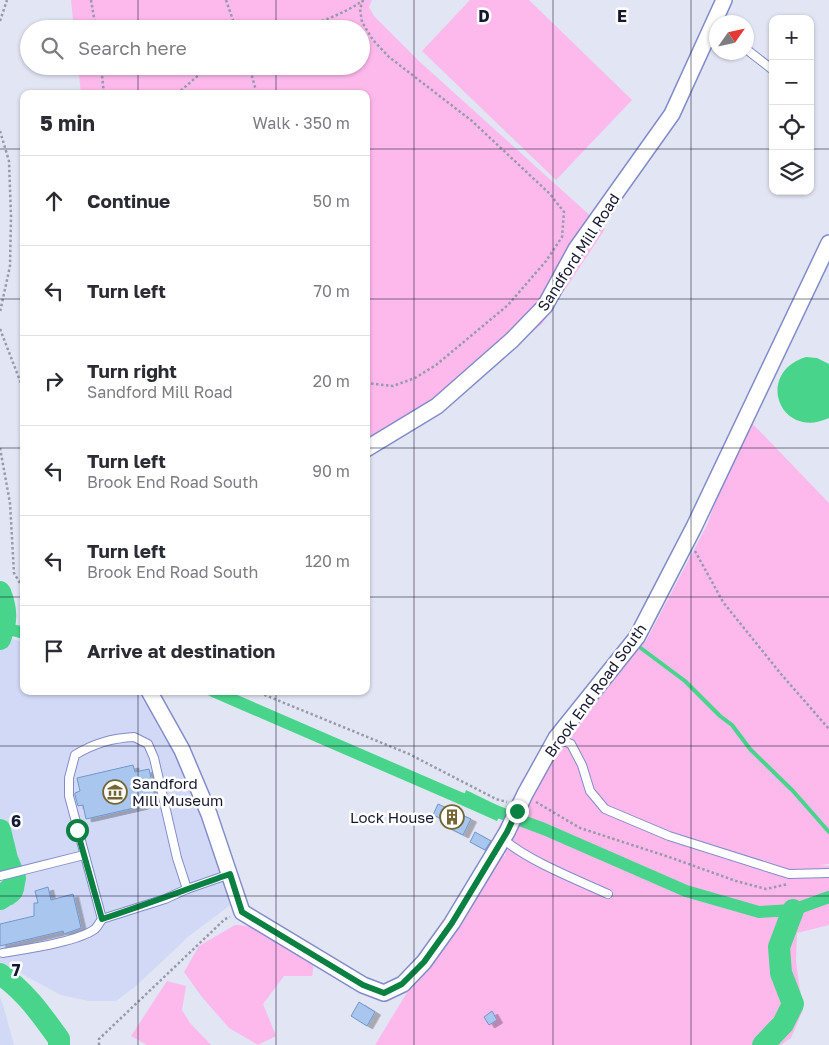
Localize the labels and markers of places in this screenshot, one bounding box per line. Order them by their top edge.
place label: Sandford Mill Museum [132,774,223,809]
museum icon: Sandford Mill Museum [102,779,128,805]
building icon: Lock House [439,804,465,830]
place label: Lock House [350,808,434,826]

